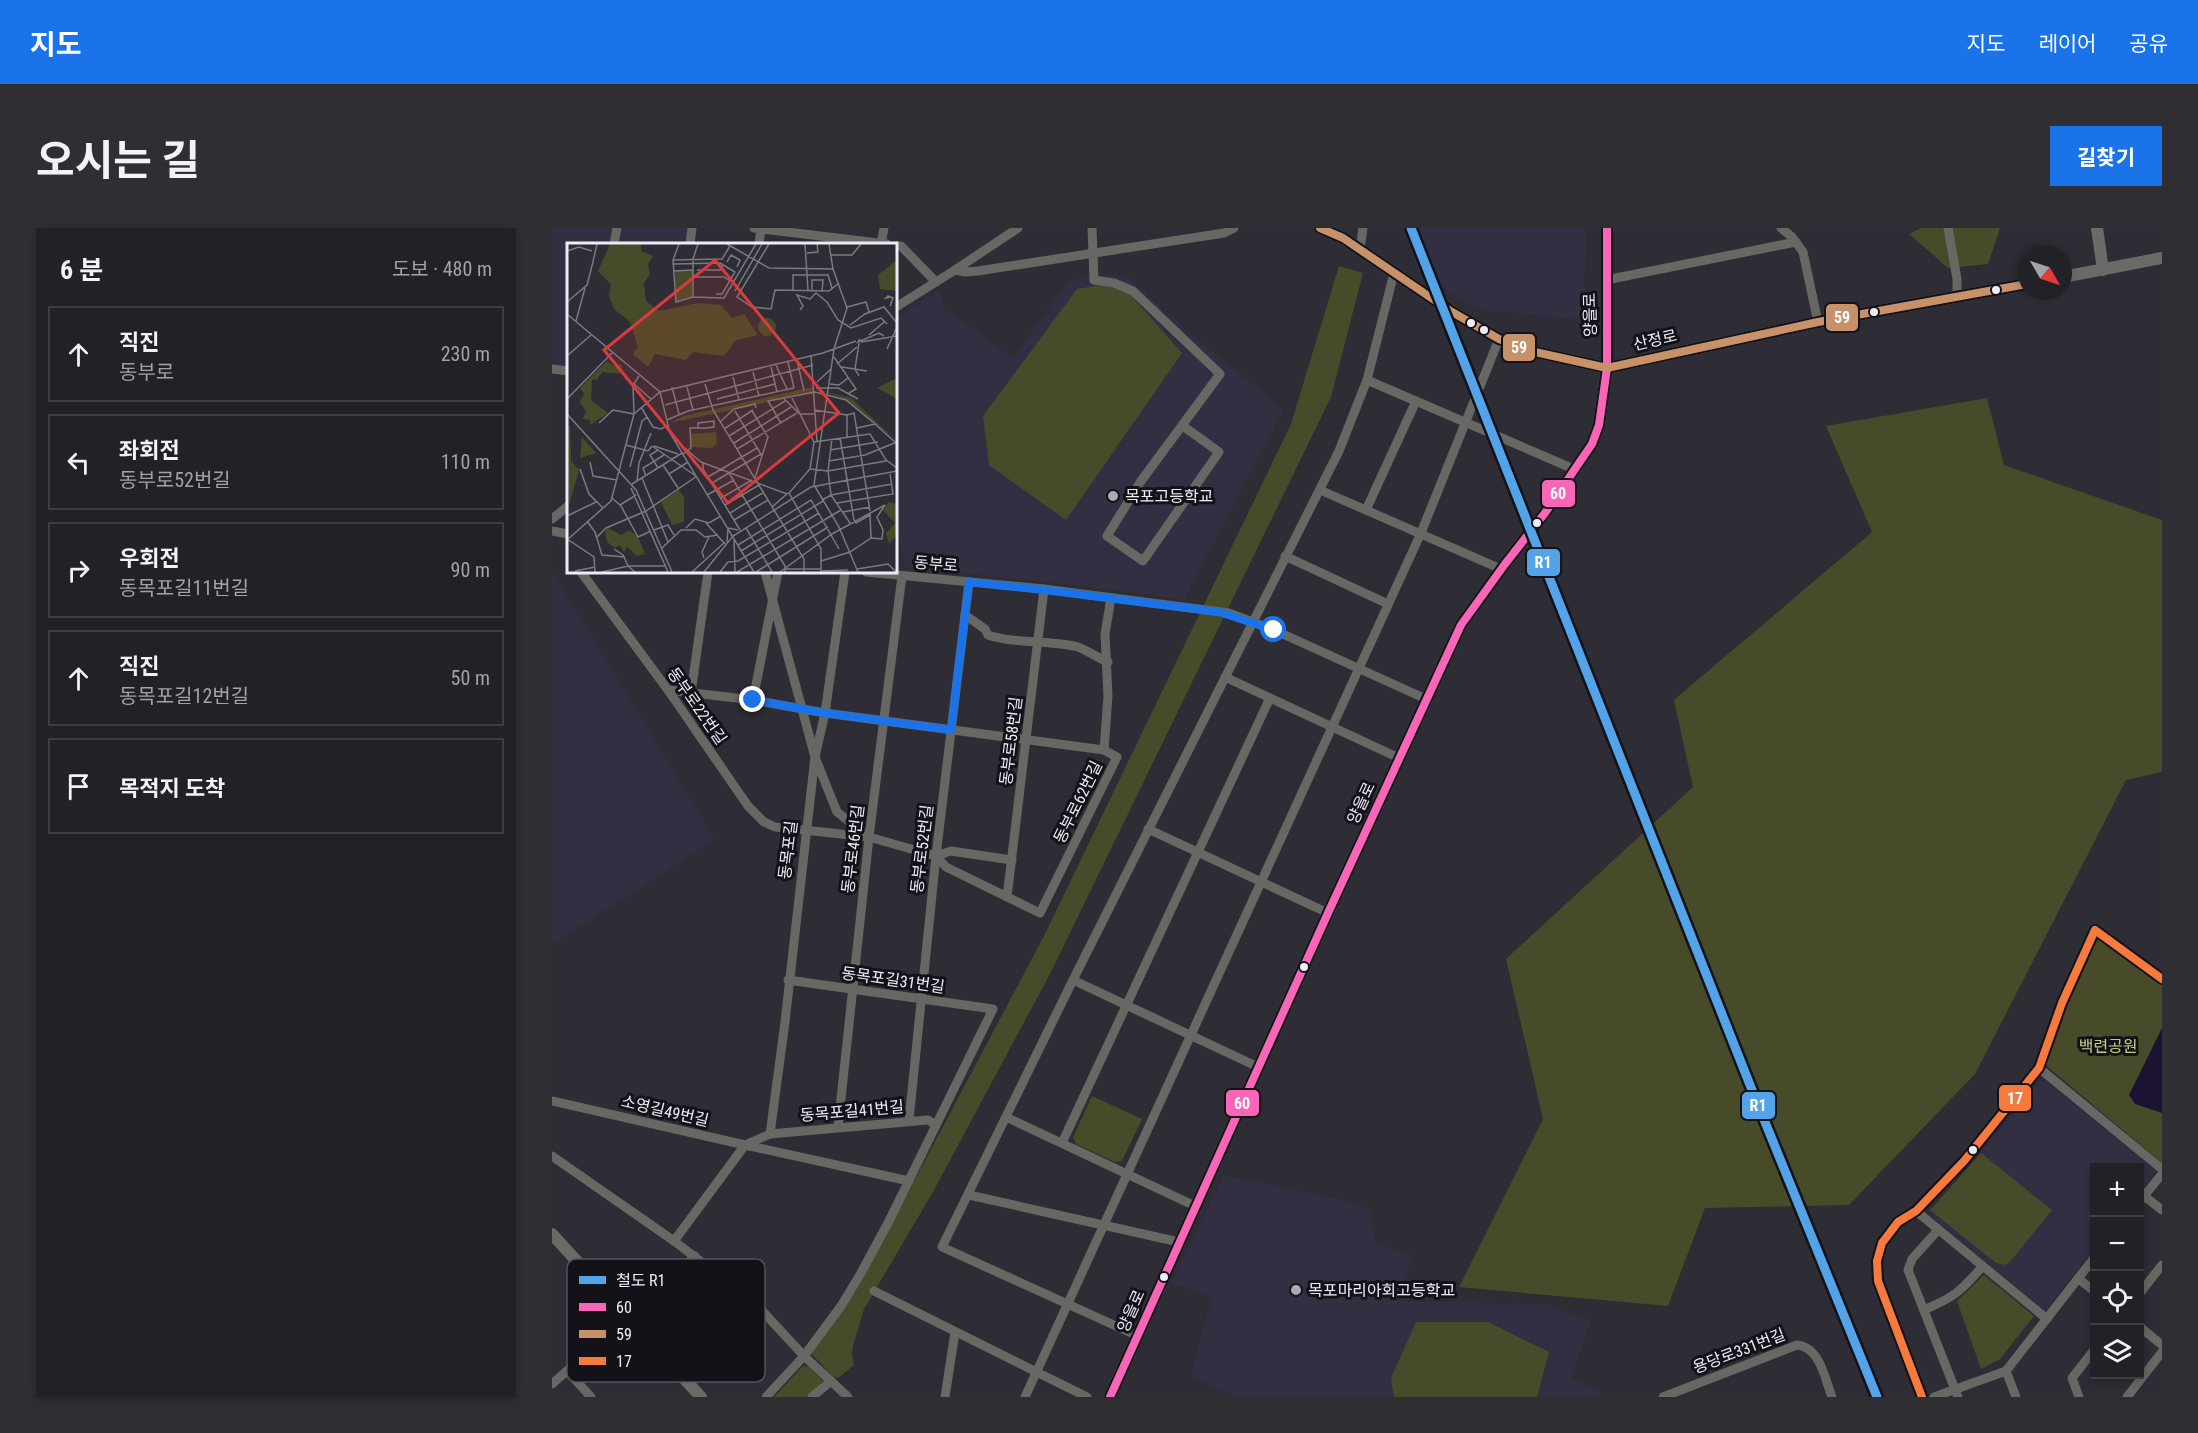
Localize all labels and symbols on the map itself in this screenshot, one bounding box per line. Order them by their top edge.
inset map [567,243,897,573]
north arrow [2018,246,2072,300]
unlabelled marker [1990,284,2002,296]
street label: 양을로 [1580,292,1600,337]
line badge: 59 [1825,303,1859,332]
unlabelled marker [1868,306,1880,318]
text: 59 [1834,308,1850,327]
unlabelled marker [1465,317,1477,329]
unlabelled marker [1478,324,1490,336]
street label: 산정로 [1631,326,1679,354]
line badge: 59 [1502,333,1536,362]
text: 59 [1511,338,1527,357]
line badge: 60 [1541,479,1576,508]
text: 60 [1550,484,1566,503]
place label: 목포고등학교 [1125,487,1213,506]
marker: 목포고등학교 [1106,489,1120,503]
unlabelled marker [1531,517,1543,529]
line badge: R1 [1526,548,1561,577]
street label: 동부로 [913,553,959,575]
text: R1 [1535,553,1551,572]
route start [1260,616,1286,642]
street label: 동부로22번길 [664,664,730,748]
route end [739,686,765,712]
street label: 동부로58번길 [996,695,1026,787]
street label: 동부로62번길 [1050,758,1106,846]
street label: 양을로 [1343,779,1379,827]
street label: 동부로46번길 [838,803,868,895]
street label: 동부로52번길 [907,803,937,895]
street label: 동목포길 [775,820,801,880]
unlabelled marker [1298,961,1310,973]
street label: 동목포길31번길 [840,963,946,997]
park label: 백련공원 [2079,1037,2137,1056]
line badge: 17 [1998,1084,2032,1112]
line badge: 60 [1225,1089,1260,1117]
text: 17 [2007,1089,2023,1108]
line badge: R1 [1741,1091,1776,1120]
street label: 소영길49번길 [619,1092,711,1130]
text: 60 [1234,1094,1250,1113]
text: R1 [1750,1096,1766,1115]
street label: 동목포길41번길 [799,1097,905,1125]
unlabelled marker [1967,1144,1979,1156]
legend [567,1259,765,1382]
text: 철도 R1 [616,1271,666,1290]
unlabelled marker [1158,1271,1170,1283]
place label: 목포마리아회고등학교 [1308,1281,1455,1300]
marker: 목포마리아회고등학교 [1289,1283,1303,1297]
street label: 양을로 [1113,1287,1149,1335]
text: 60 [616,1298,632,1317]
text: 59 [616,1325,632,1344]
street label: 용당로331번길 [1690,1325,1788,1377]
text: 17 [616,1352,632,1371]

